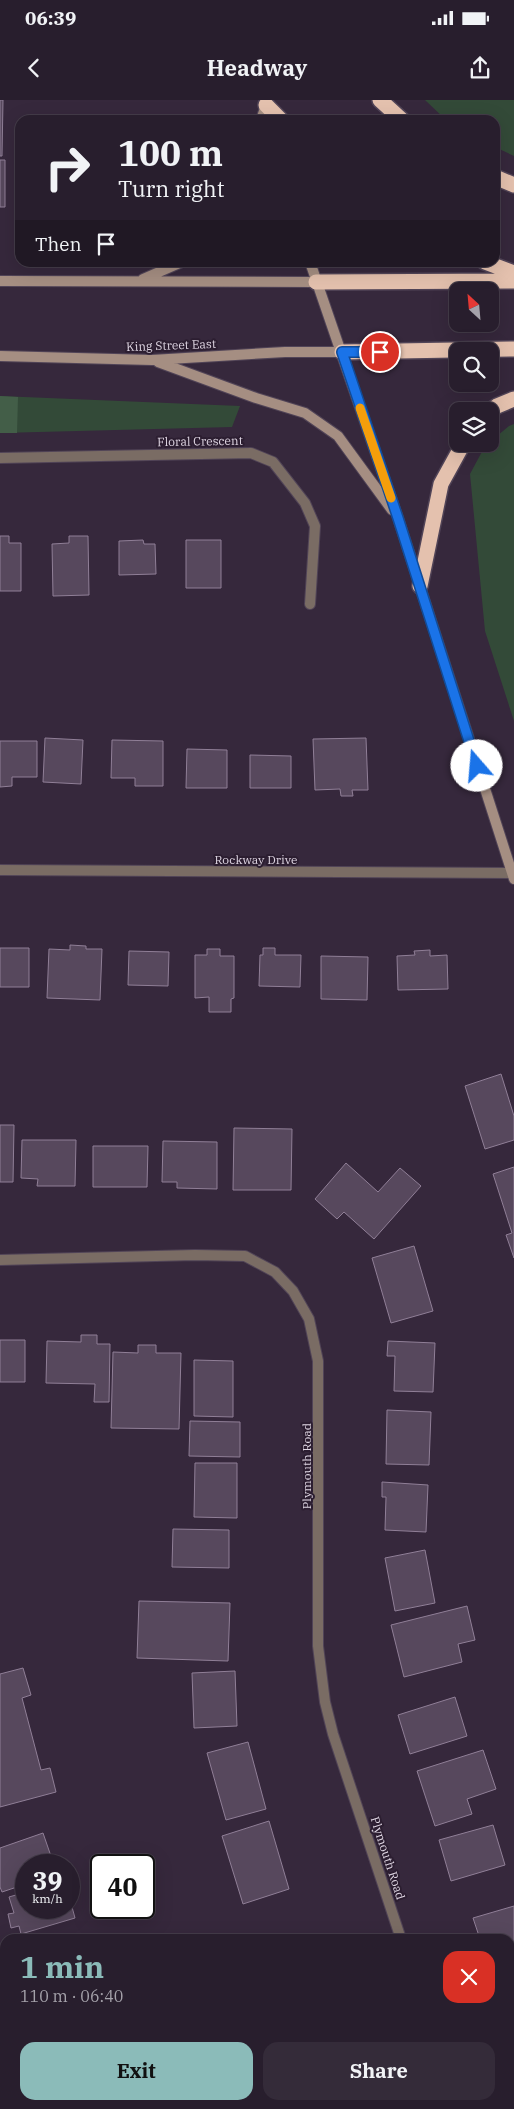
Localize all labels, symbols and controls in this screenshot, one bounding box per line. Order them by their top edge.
text: 06:39 [25,6,76,30]
text: Headway [207,53,307,82]
icon: back [20,54,48,82]
icon: share [466,54,494,82]
text: 100 m [118,130,223,176]
icon: right [35,135,100,200]
text: Turn right [118,174,225,203]
icon: arrive [92,230,120,258]
text: Then [35,232,82,256]
north arrow [449,282,499,332]
map controls [449,282,499,452]
pin [359,331,401,373]
street label: King Street East [126,336,216,354]
icon: arrive [366,338,394,366]
button: search [449,342,499,392]
button: layers [449,402,499,452]
street label: Floral Crescent [157,433,243,449]
position arrow [450,739,502,791]
street label: Rockway Drive [214,852,298,867]
street label: Plymouth Road [299,1423,314,1509]
street label: Plymouth Road [368,1815,408,1901]
speed limit sign: 40 [90,1854,155,1919]
text: 39 [32,1864,63,1897]
text: km/h [32,1891,63,1906]
text: 1 min [20,1947,104,1986]
button: close [443,1951,495,2003]
text: 110 m · 06:40 [20,1986,123,2006]
button: Exit [20,2042,253,2100]
button: Share [263,2042,495,2100]

